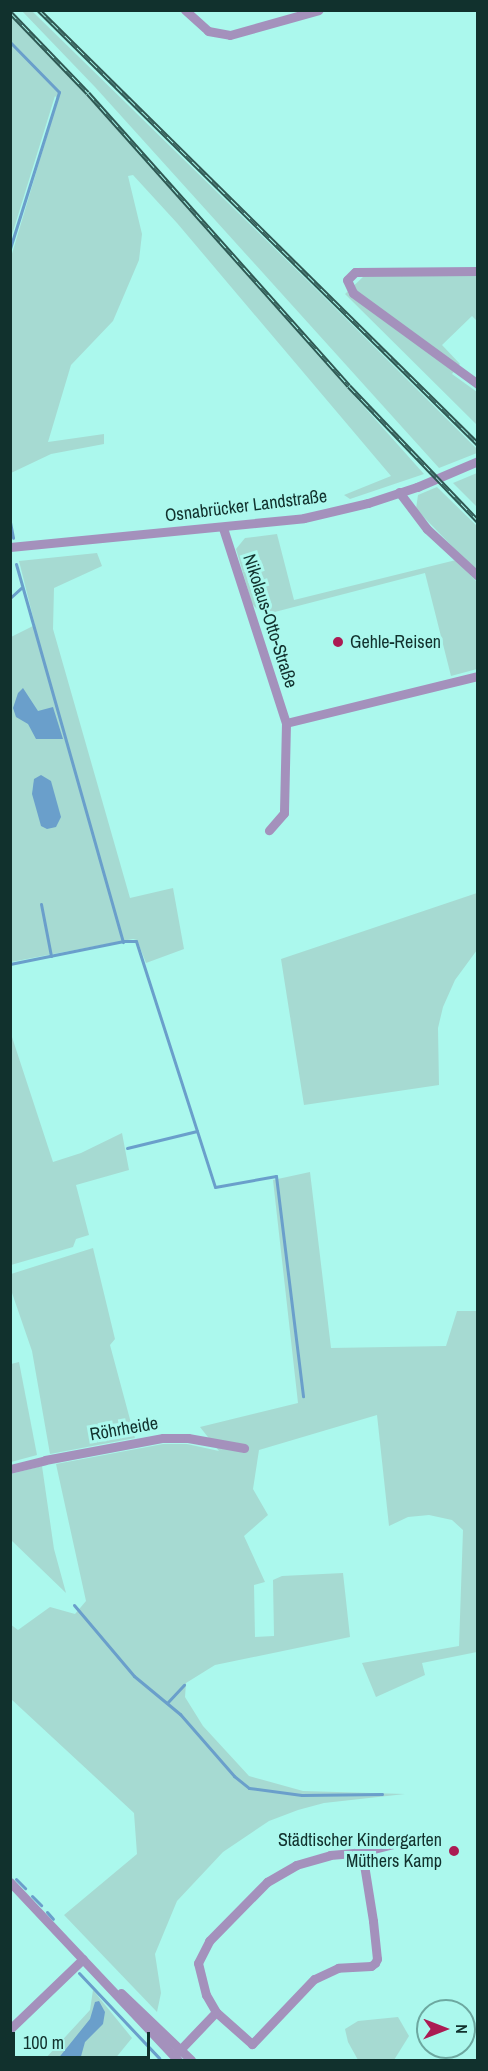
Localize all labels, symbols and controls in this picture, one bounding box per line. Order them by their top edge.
street label: Osnabrücker Landstraße [164,485,328,527]
street label: Nikolaus-Otto-Straße [238,551,302,691]
place label: Gehle-Reisen [350,631,441,653]
marker: Gehle-Reisen [331,635,345,649]
street label: Röhrheide [88,1412,160,1446]
place label: Städtischer Kindergarten Müthers Kamp [278,1830,442,1872]
marker: Städtischer Kindergarten Müthers Kamp [447,1844,461,1858]
north arrow [416,1999,476,2059]
scale bar [15,2020,153,2058]
text: N [451,2024,473,2034]
text: 100 m [23,2030,64,2055]

